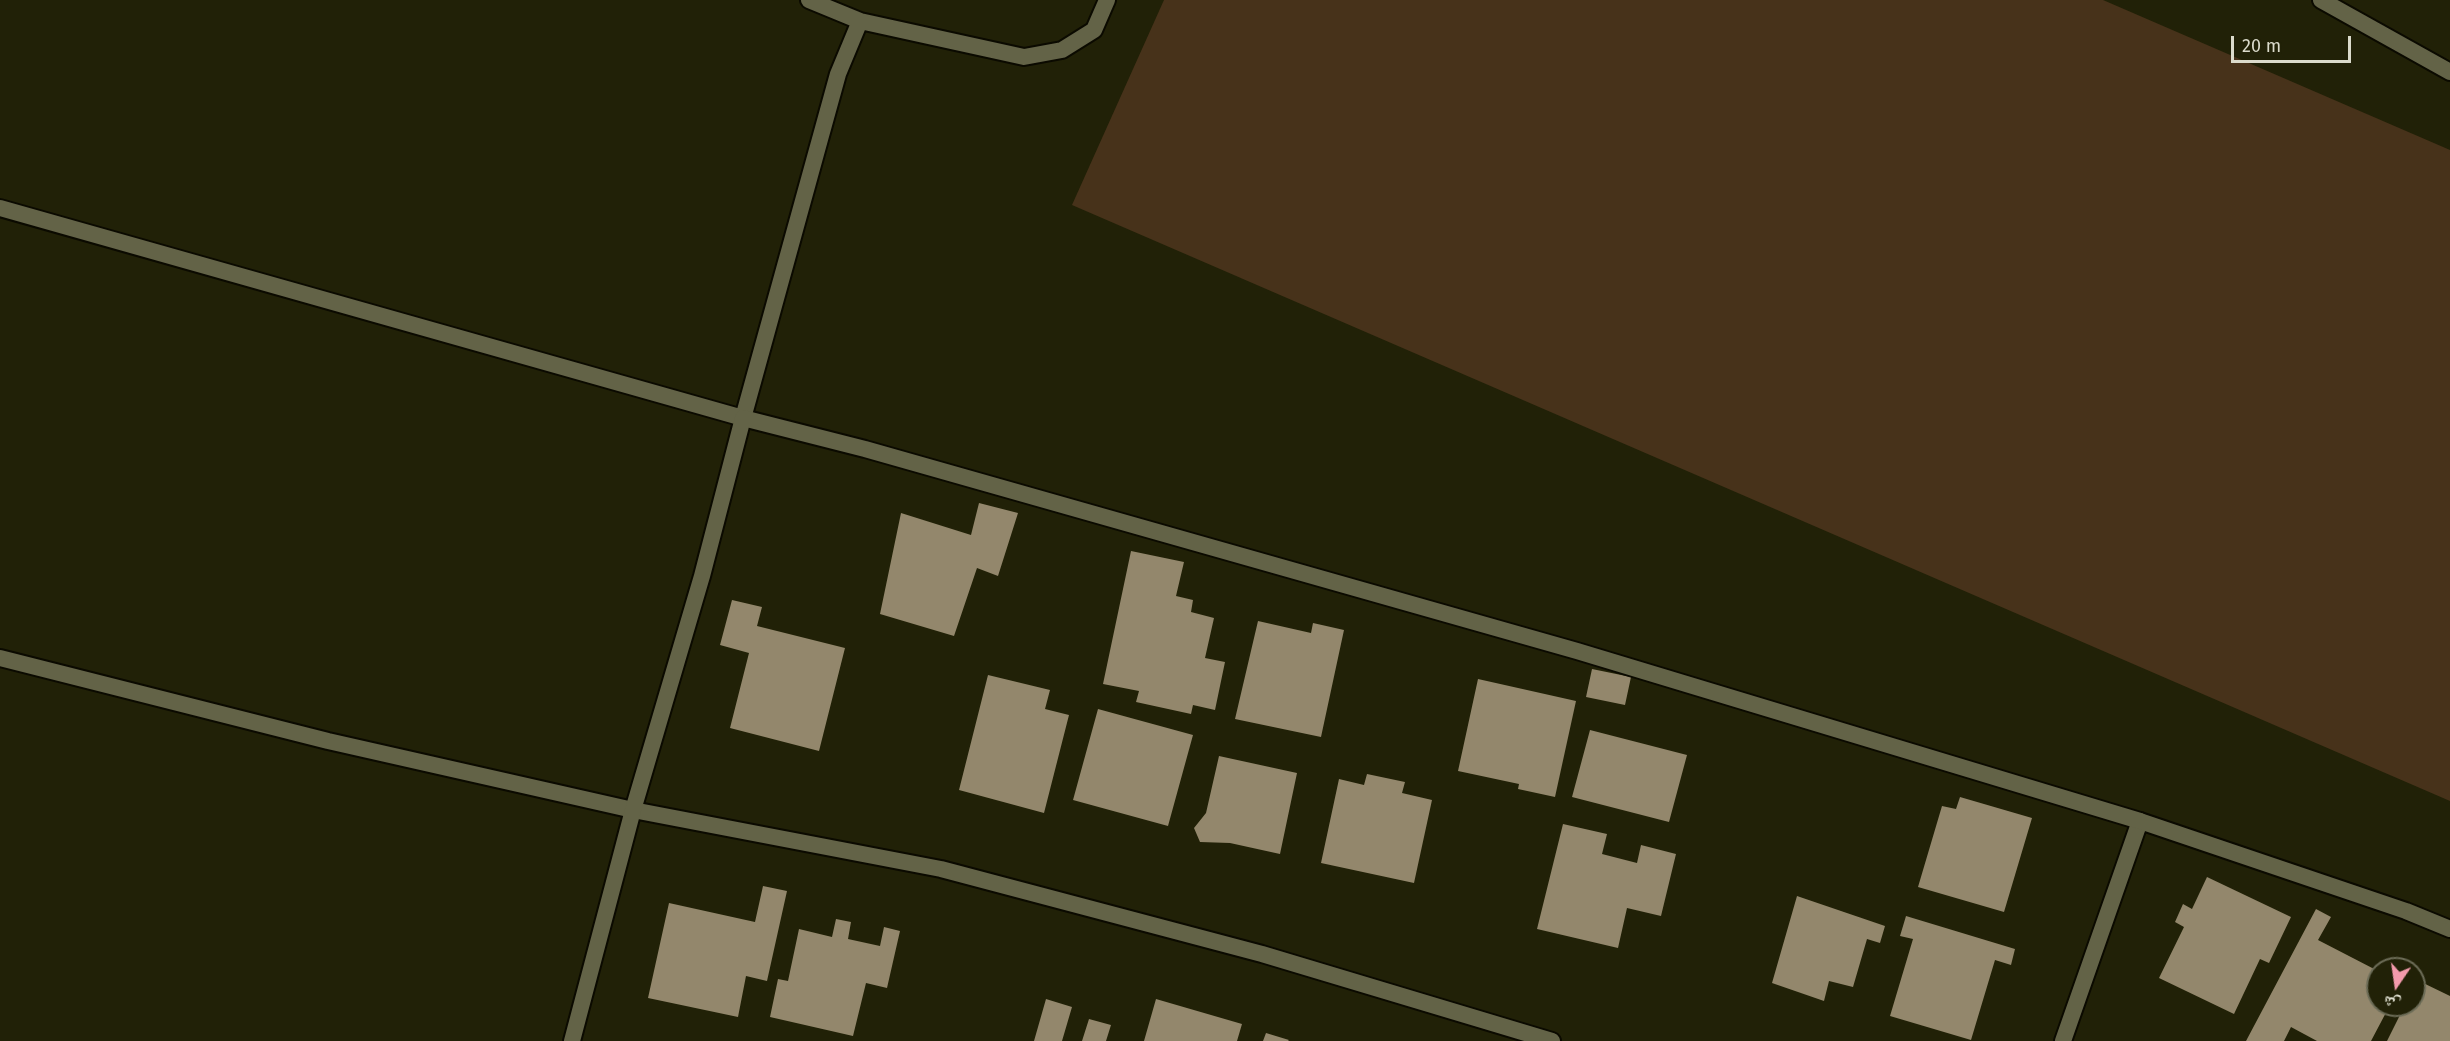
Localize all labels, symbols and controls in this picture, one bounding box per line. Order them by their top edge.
scale bar [2234,24,2354,62]
text: 20 m [2242,35,2281,57]
north arrow [2366,957,2426,1017]
text: ش [2382,992,2403,1014]

